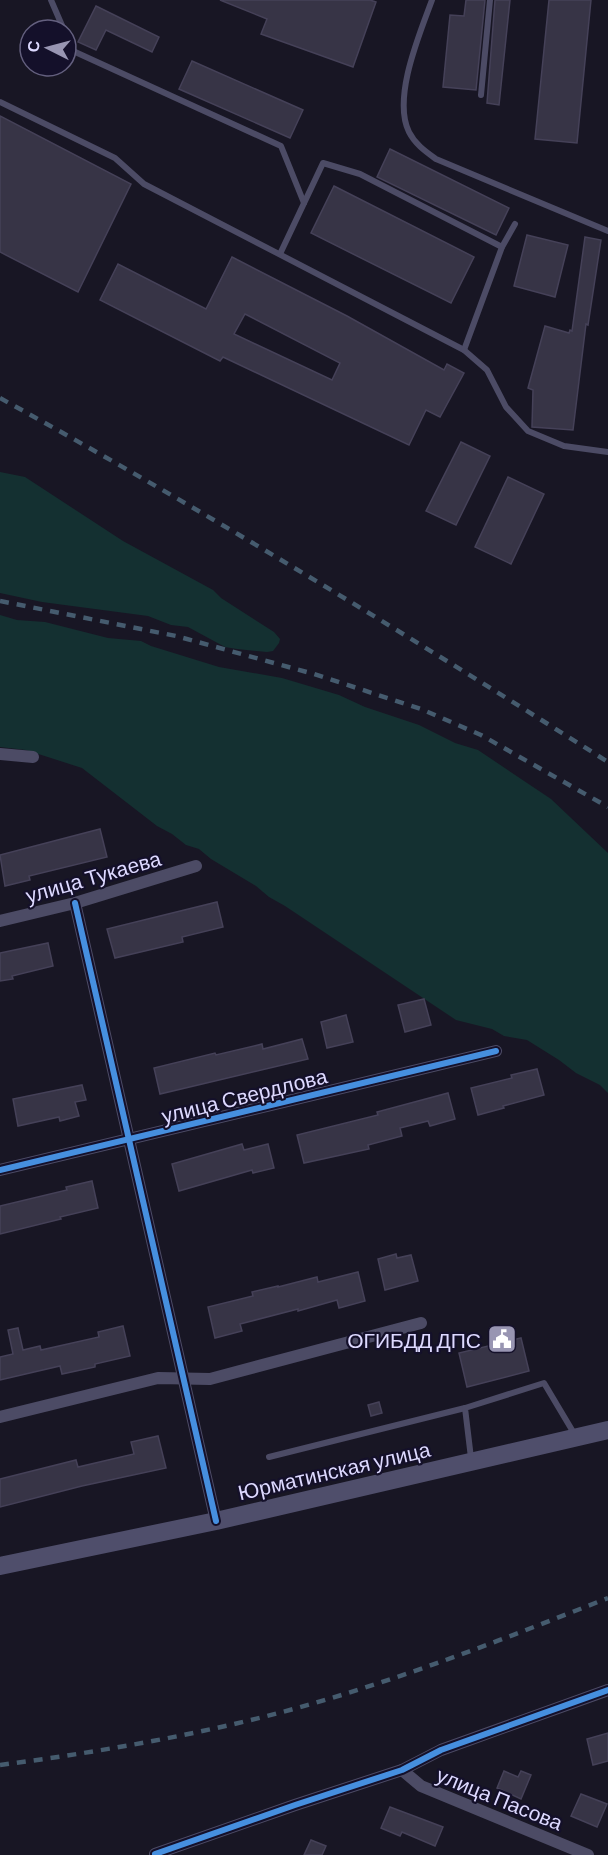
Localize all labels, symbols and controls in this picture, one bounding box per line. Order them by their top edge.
north arrow [18,18,78,78]
text: С [23,39,43,53]
street label: улица Тукаева [22,845,164,907]
street label: улица Свердлова [159,1062,330,1128]
public building icon: ОГИБДД ДПС [486,1323,518,1355]
place label: ОГИБДД ДПС [347,1327,481,1352]
street label: Юрматинская улица [235,1436,433,1504]
street label: улица Пасова [433,1761,567,1835]

